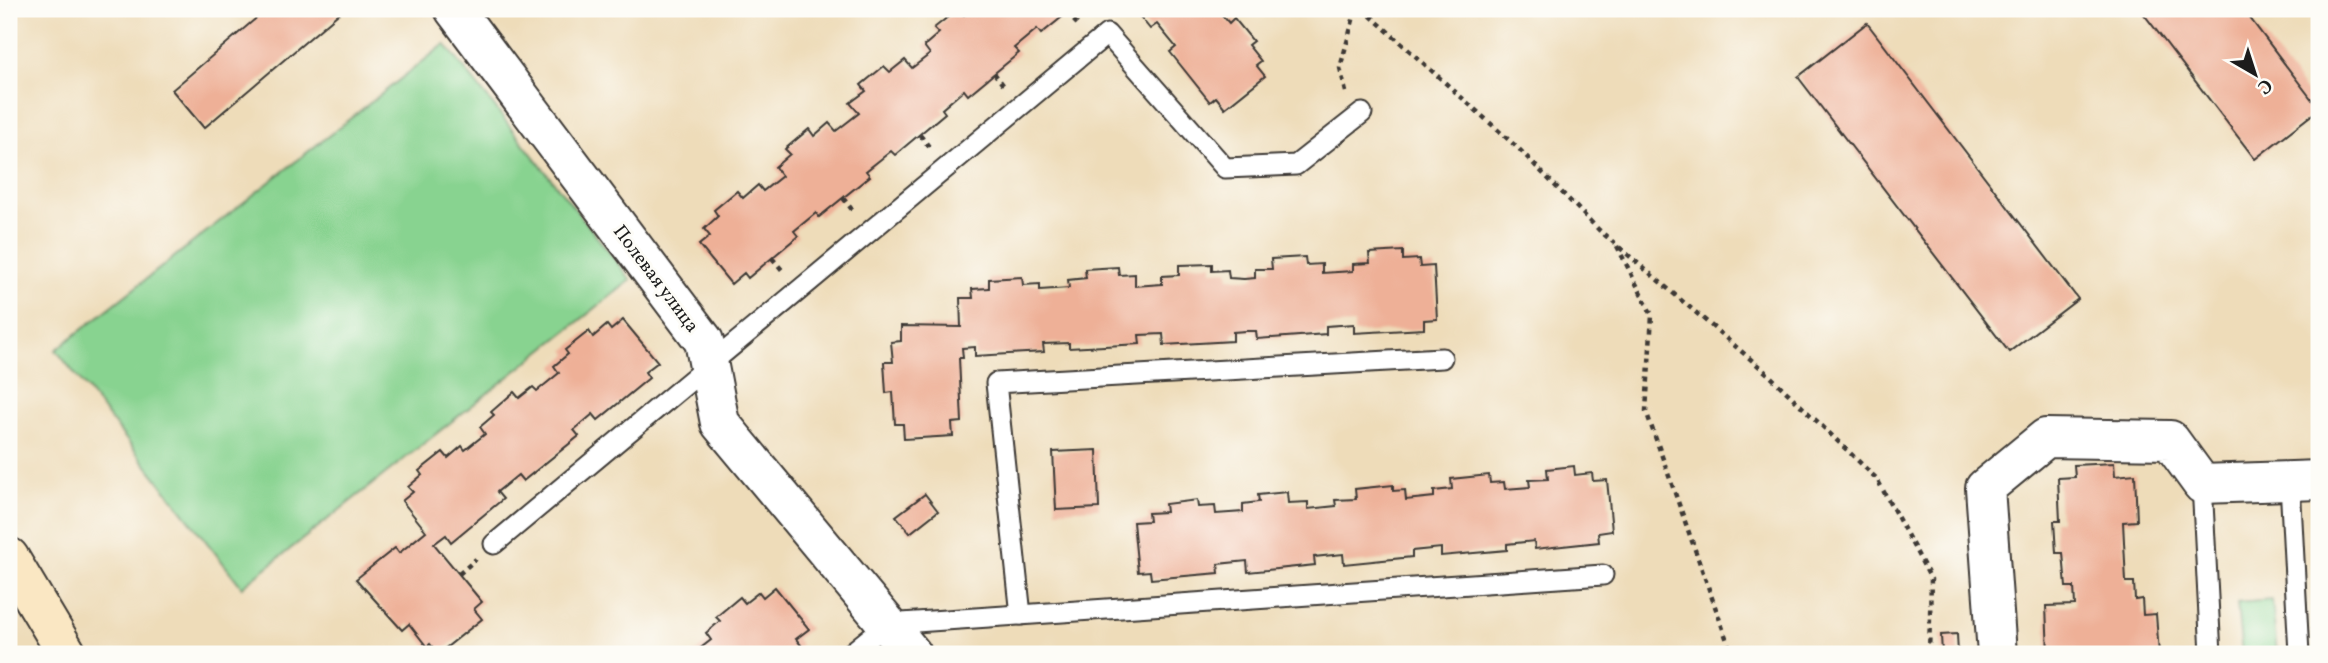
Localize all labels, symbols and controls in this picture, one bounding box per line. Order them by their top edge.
north arrow [2220,38,2290,108]
text: С [2252,72,2277,100]
street label: Полевая улица [606,220,705,338]

